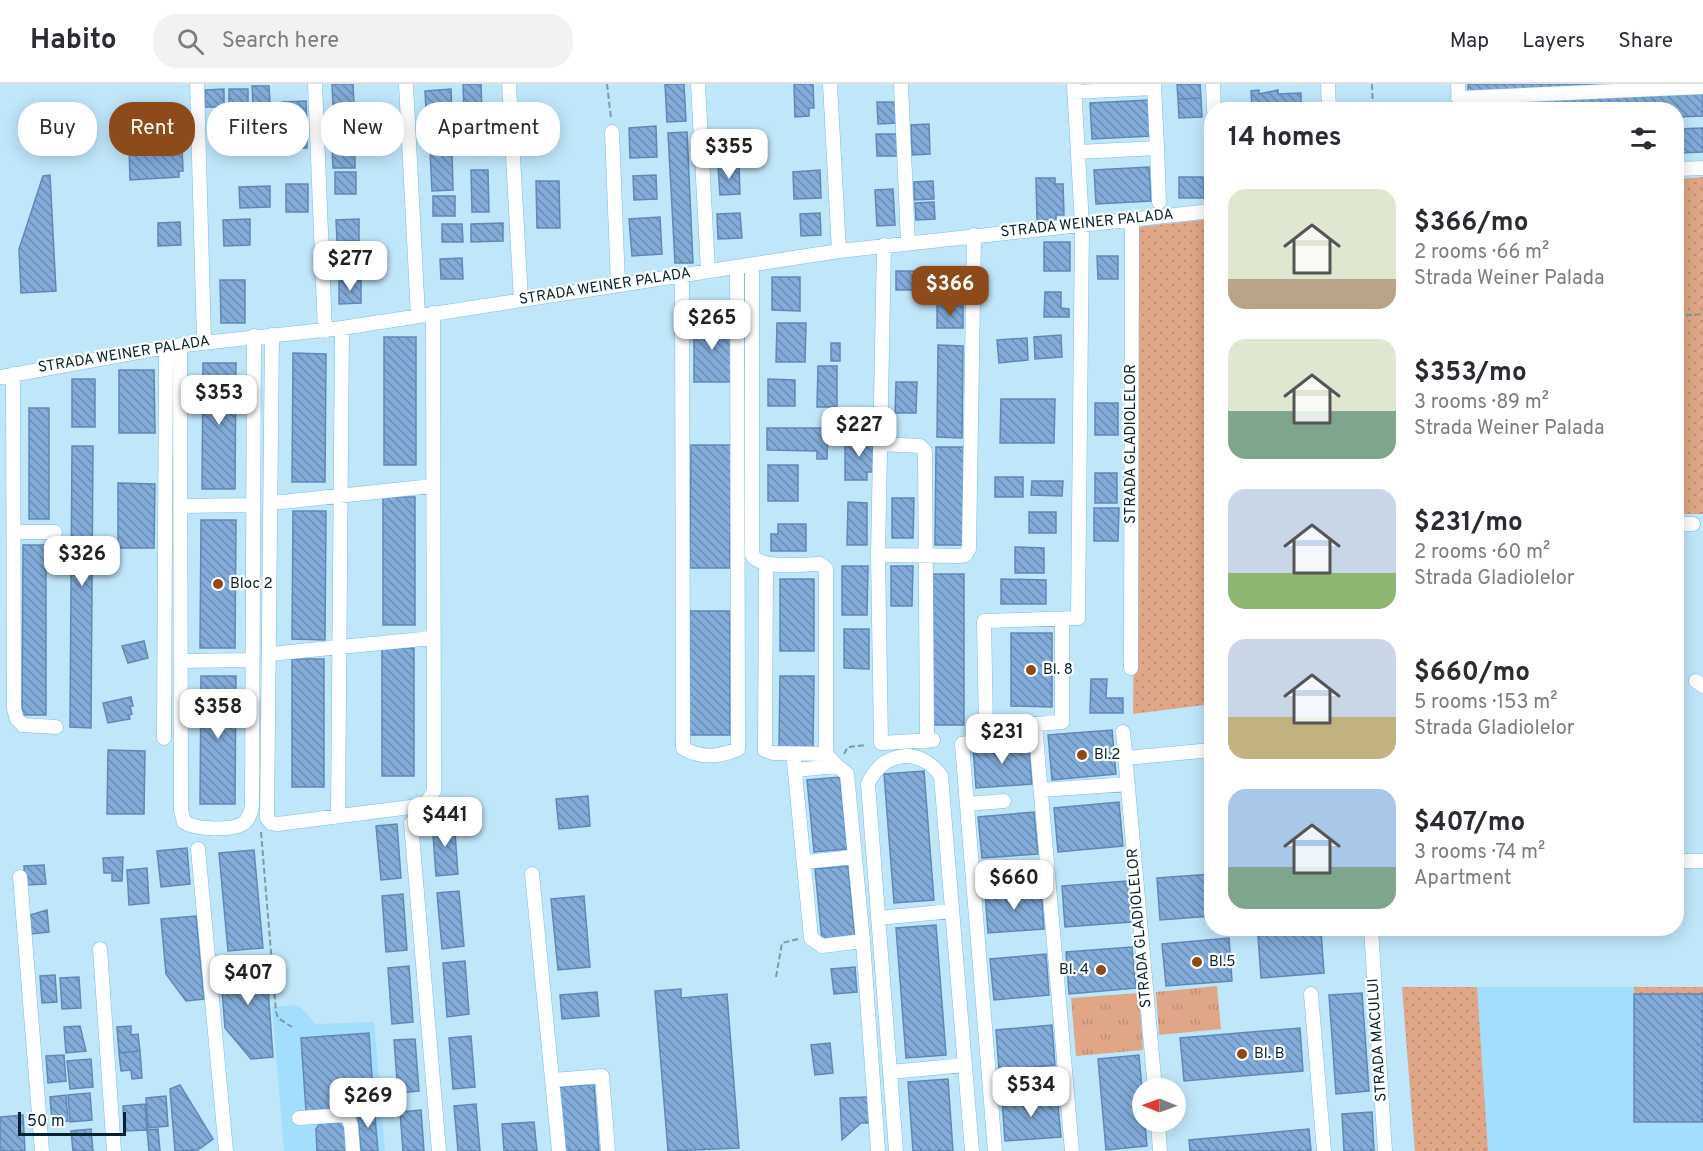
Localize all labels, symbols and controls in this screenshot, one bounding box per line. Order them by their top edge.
search box [153,14,573,68]
text: Habito [30,23,117,59]
icon: search [174,25,207,58]
text: Search here [222,28,339,55]
text: Map [1450,28,1489,55]
text: Layers [1522,28,1585,55]
text: Share [1618,28,1673,55]
chip: Buy [18,102,97,156]
chip: Rent [109,102,195,156]
chip: Filters [207,102,309,156]
chip: New [321,102,404,156]
chip: Apartment [416,102,560,156]
text: 14 homes [1228,122,1342,155]
icon: filters [1627,122,1660,155]
pin: $355 [693,129,765,180]
text: $355 [705,135,753,161]
street label: STRADA WEINER PALADA [1000,205,1174,243]
text: $366/mo [1414,207,1529,240]
icon: home [1276,213,1348,285]
text: 2 rooms · 66 m² [1414,240,1549,266]
pin: $277 [314,241,386,292]
text: $277 [327,247,373,273]
street label: STRADA WEINER PALADA [518,264,692,310]
pin: $366 [914,266,986,317]
text: Strada Weiner Palada [1414,266,1605,292]
text: $366 [926,272,974,298]
pin: $265 [676,300,748,351]
text: $265 [688,306,736,332]
street label: STRADA WEINER PALADA [37,332,211,378]
text: $353/mo [1414,357,1527,390]
icon: home [1276,363,1348,435]
street label: STRADA GLADIOLELOR [1122,364,1141,524]
pin: $353 [183,375,255,426]
text: $353 [195,381,243,407]
text: 3 rooms · 89 m² [1414,390,1549,416]
pin: $227 [823,407,895,458]
text: $227 [835,413,883,439]
text: Strada Weiner Palada [1414,416,1605,442]
text: $231/mo [1414,507,1523,540]
icon: home [1276,513,1348,585]
pin: $326 [46,536,118,587]
text: 2 rooms · 60 m² [1414,540,1550,566]
text: $326 [58,542,106,568]
text: Strada Gladiolelor [1414,566,1575,592]
place label: Bloc 2 [230,575,273,594]
marker: Bloc 2 [211,577,225,591]
text: $660/mo [1414,657,1530,690]
place label: Bl. 8 [1043,661,1073,680]
marker: Bl. 8 [1024,663,1038,677]
icon: home [1276,663,1348,735]
pin: $358 [182,689,254,740]
text: 5 rooms · 153 m² [1414,690,1557,716]
text: $358 [194,695,242,721]
pin: $231 [966,714,1038,765]
text: Strada Gladiolelor [1414,716,1575,742]
text: $231 [980,720,1024,746]
place label: Bl.2 [1094,746,1120,765]
marker: Bl.2 [1075,748,1089,762]
pin: $441 [409,797,481,848]
text: $441 [422,803,468,829]
text: $407/mo [1414,807,1525,840]
icon: home [1276,813,1348,885]
text: 3 rooms · 74 m² [1414,840,1545,866]
street label: STRADA GLADIOLELOR [1124,847,1156,1009]
pin: $660 [978,860,1050,911]
text: $660 [989,866,1039,892]
text: Apartment [1414,866,1512,892]
place label: Bl.5 [1209,953,1235,972]
pin: $407 [212,955,284,1006]
marker: Bl.5 [1190,955,1204,969]
text: $407 [224,961,272,987]
place label: Bl. 4 [1059,961,1089,980]
marker: Bl. 4 [1094,963,1108,977]
street label: STRADA MACULUI [1364,978,1392,1102]
place label: Bl. B [1254,1045,1285,1064]
marker: Bl. B [1235,1047,1249,1061]
pin: $534 [995,1067,1067,1118]
text: $534 [1006,1073,1056,1099]
pin: $269 [332,1078,404,1129]
north arrow [1132,1078,1186,1132]
map controls [1132,1078,1186,1132]
text: $269 [344,1084,392,1110]
scale bar [18,1109,126,1136]
text: 50 m [27,1112,65,1132]

